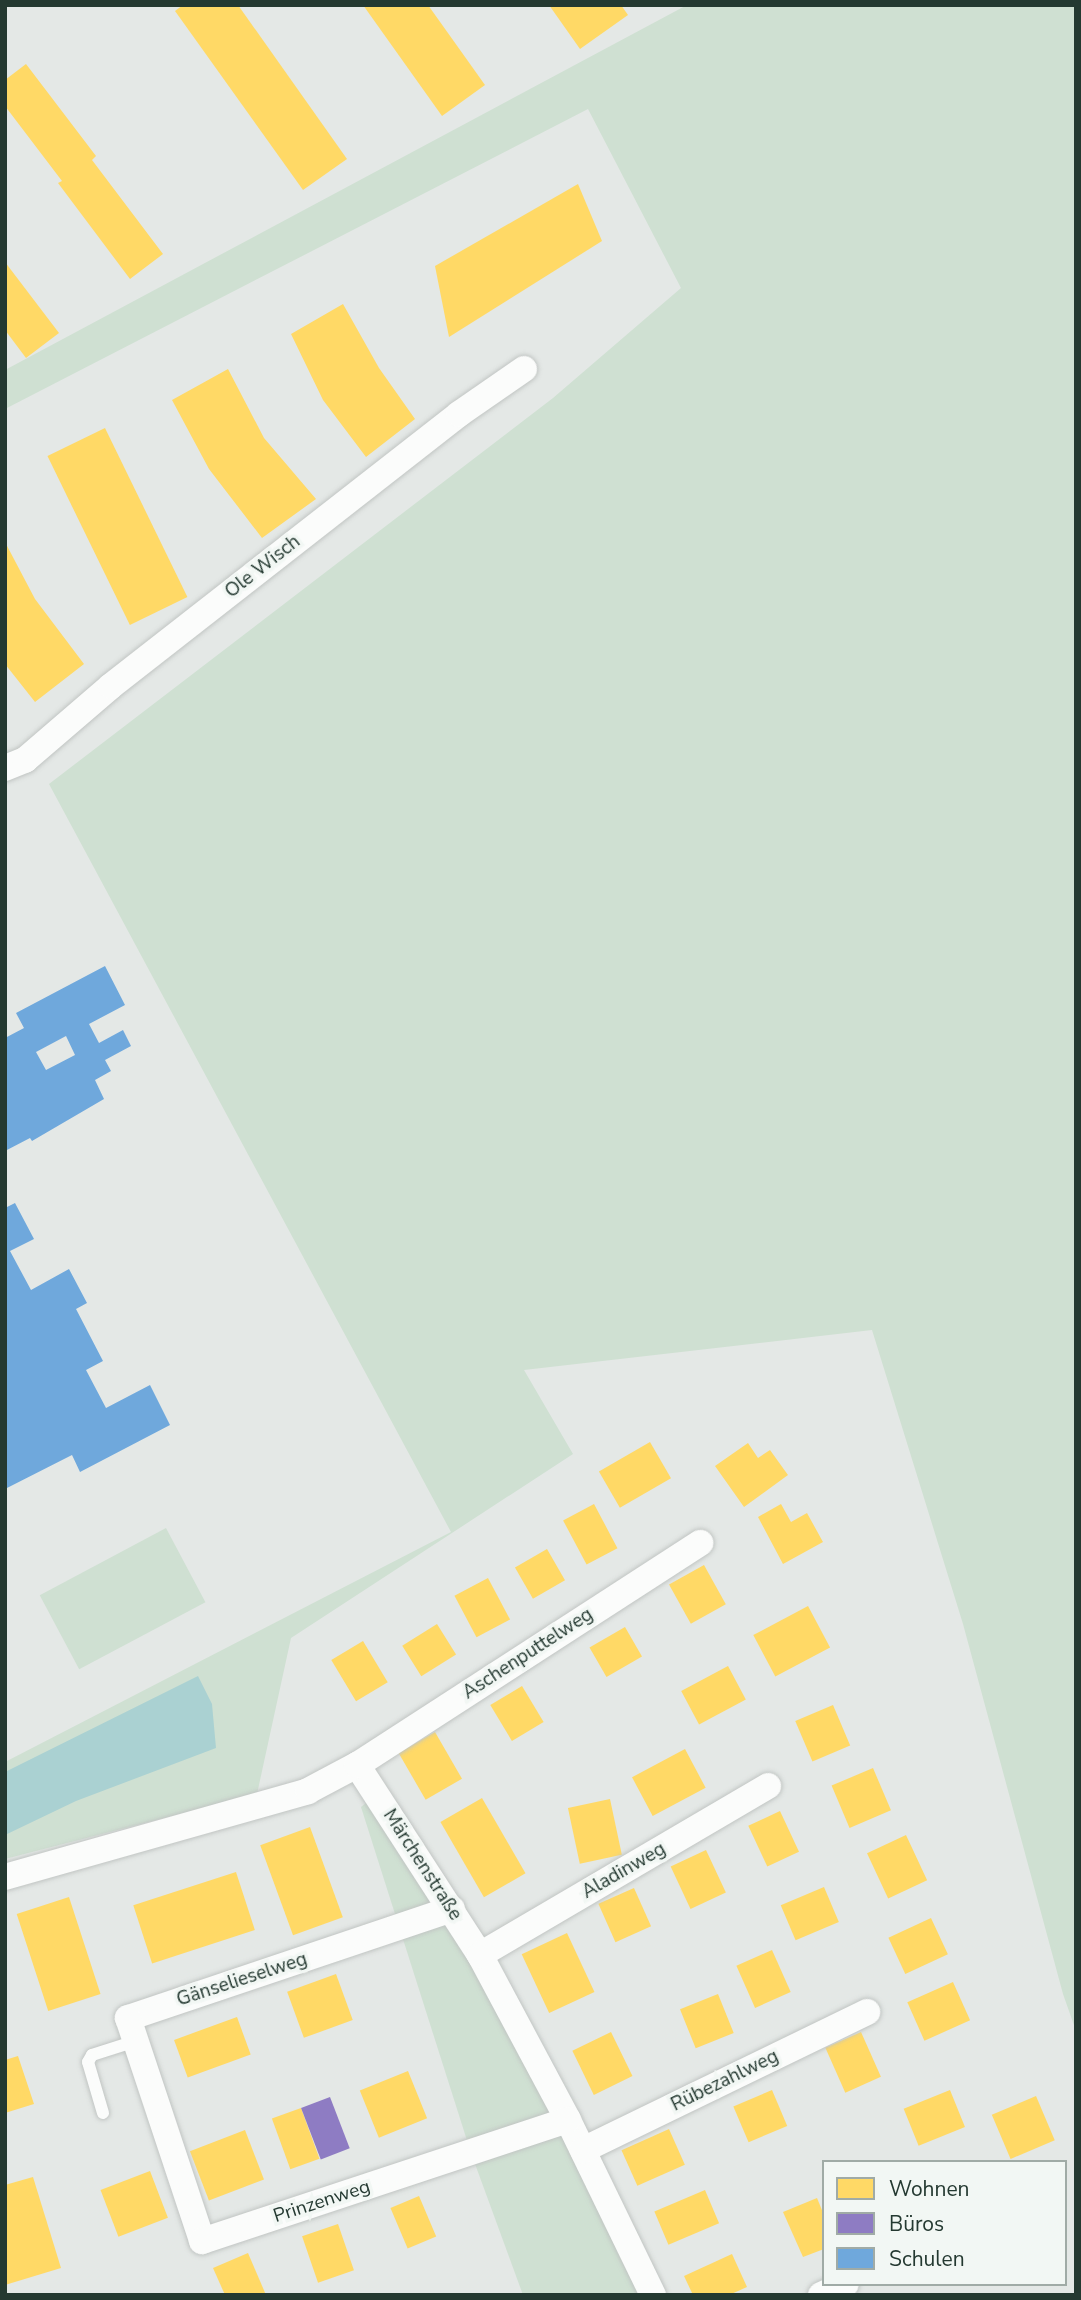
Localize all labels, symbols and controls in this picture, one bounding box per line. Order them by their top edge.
street label: Ole Wisch [221,531,305,603]
street label: Aschenputtelweg [459,1603,597,1705]
street label: Märchenstraße [378,1805,466,1925]
street label: Aladinweg [578,1838,670,1904]
street label: Gänselieselweg [174,1948,310,2012]
street label: Rübezahlweg [668,2045,782,2117]
legend [822,2160,1067,2286]
text: Wohnen [889,2175,970,2203]
street label: Prinzenweg [271,2176,373,2228]
text: Büros [889,2210,944,2238]
text: Schulen [889,2245,965,2273]

